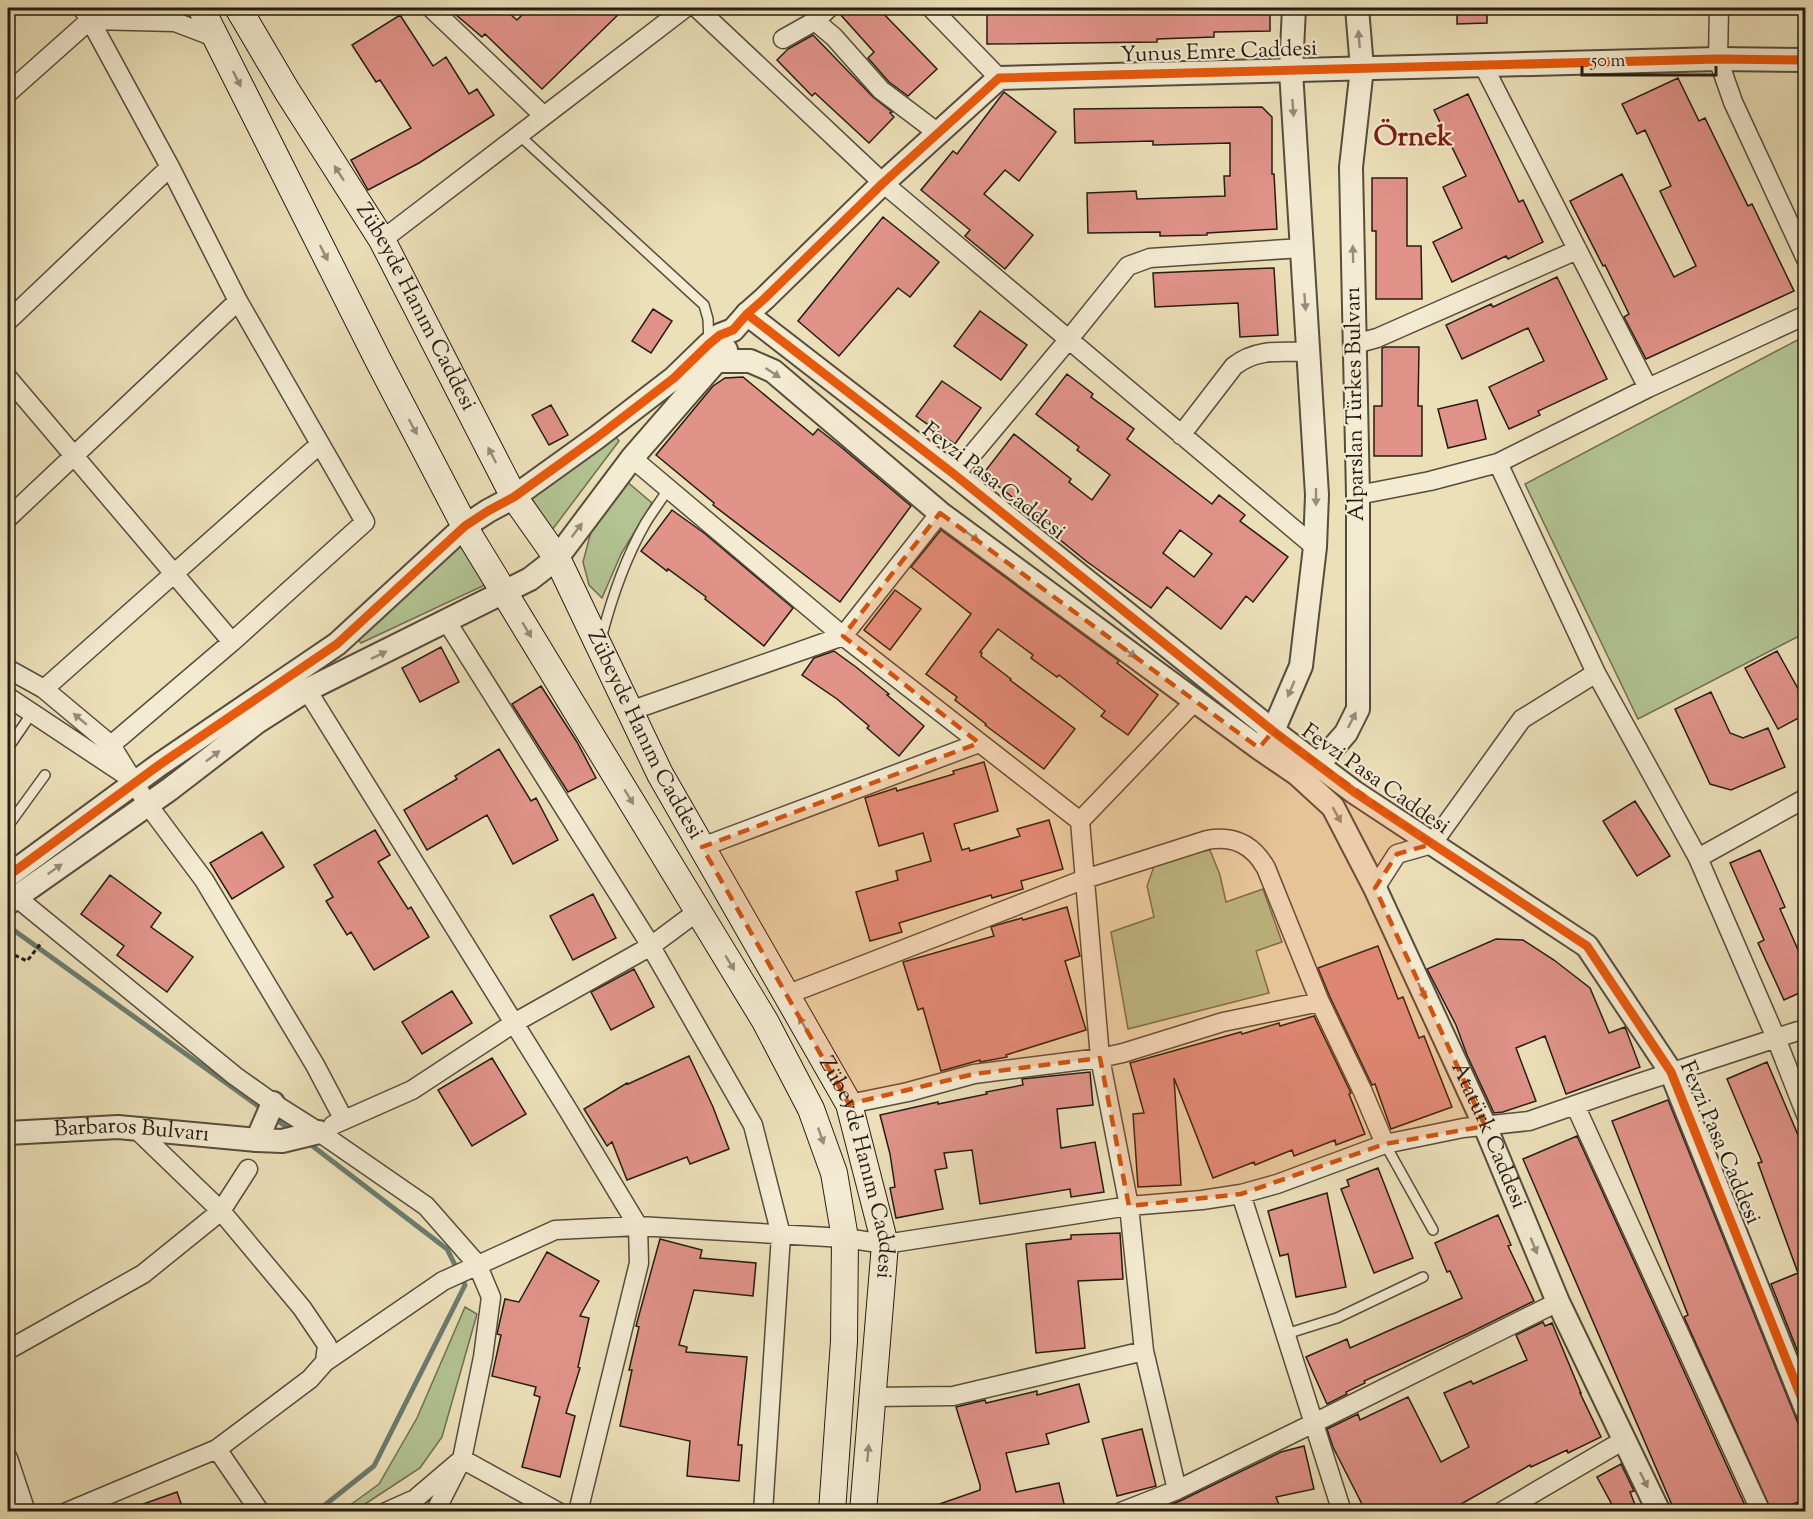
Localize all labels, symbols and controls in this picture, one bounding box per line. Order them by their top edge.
one-way arrow [1354,29,1364,48]
street label: Yunus Emre Caddesi [1120,34,1318,72]
scale bar [1582,39,1716,77]
text: 50 m [1590,49,1626,75]
one-way arrow [232,70,242,87]
one-way arrow [1288,98,1298,117]
district label: Örnek [1374,118,1453,158]
one-way arrow [334,165,345,181]
street label: Zübeyde Hanım Caddesi [347,197,483,417]
one-way arrow [319,244,329,262]
one-way arrow [1348,244,1358,263]
street label: Alparslan Türkes Bulvarı [1338,286,1374,522]
one-way arrow [1300,293,1310,312]
one-way arrow [765,368,781,379]
street label: Fevzi Pasa Caddesi [914,415,1072,549]
one-way arrow [408,418,418,435]
one-way arrow [487,446,497,463]
one-way arrow [1311,488,1321,507]
one-way arrow [571,523,583,538]
one-way arrow [965,530,980,542]
one-way arrow [522,622,533,638]
street label: Zübeyde Hanım Caddesi [578,625,710,846]
one-way arrow [1121,646,1137,658]
one-way arrow [371,650,388,659]
one-way arrow [1286,681,1296,699]
one-way arrow [1347,712,1357,729]
one-way arrow [73,713,88,726]
street label: Fevzi Pasa Caddesi [1294,717,1456,843]
one-way arrow [206,750,221,762]
one-way arrow [623,789,634,805]
one-way arrow [1332,807,1342,824]
one-way arrow [47,863,63,875]
one-way arrow [725,955,736,971]
one-way arrow [1418,982,1427,999]
one-way arrow [798,1015,808,1032]
street label: Zübeyde Hanım Caddesi [809,1051,901,1280]
street label: Fevzi Pasa Caddesi [1670,1056,1768,1230]
street label: Atatürk Caddesi [1442,1057,1534,1214]
street label: Barbaros Bulvarı [53,1111,211,1151]
one-way arrow [816,1127,826,1145]
one-way arrow [1530,1237,1539,1255]
one-way arrow [863,1444,873,1463]
one-way arrow [1639,1471,1648,1488]

